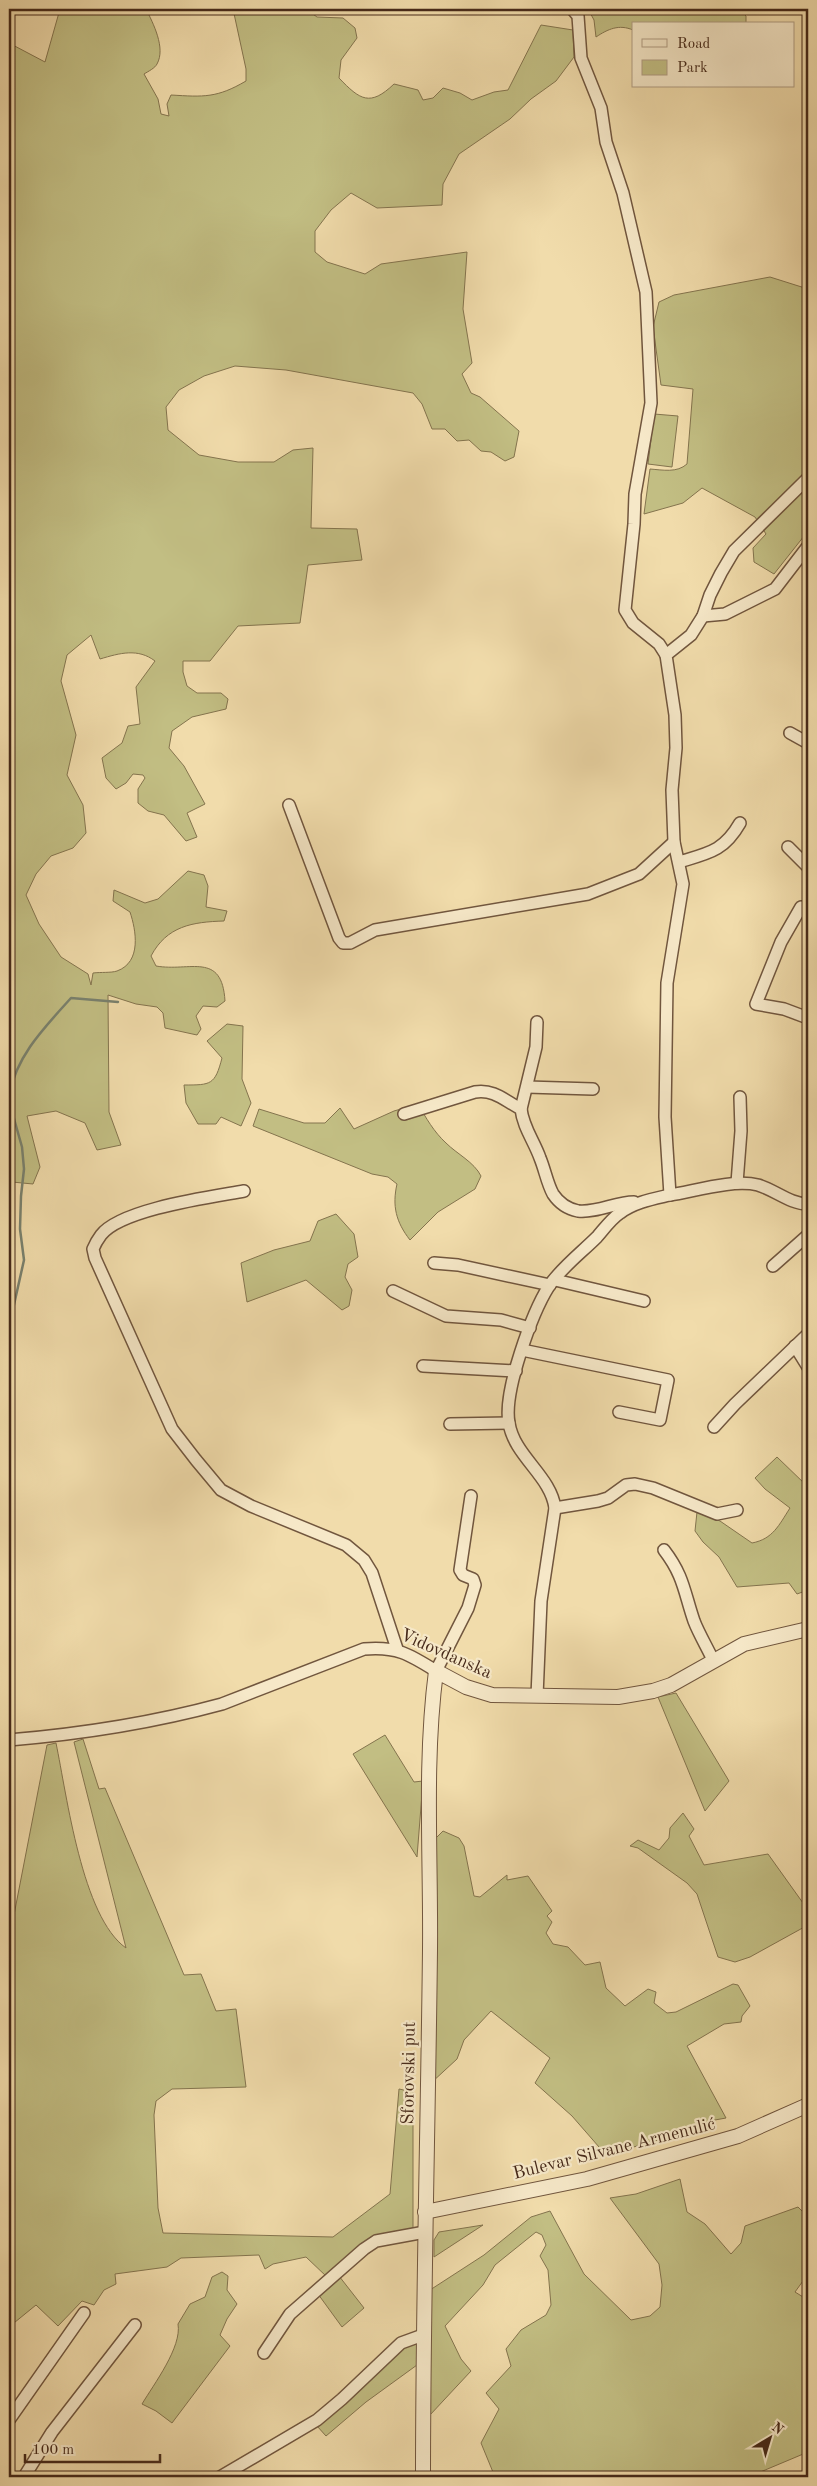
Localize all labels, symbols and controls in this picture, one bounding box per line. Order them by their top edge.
legend [632,22,794,88]
text: Road [677,37,711,52]
text: Park [677,61,708,76]
street label: Vidovdanska [397,1626,495,1682]
street label: Sforovski put [399,2021,419,2125]
street label: Bulevar Silvane Armenulić [511,2115,717,2183]
north arrow [744,2414,794,2464]
text: N [769,2420,786,2438]
scale bar [25,2431,160,2463]
text: 100 m [32,2443,74,2458]

